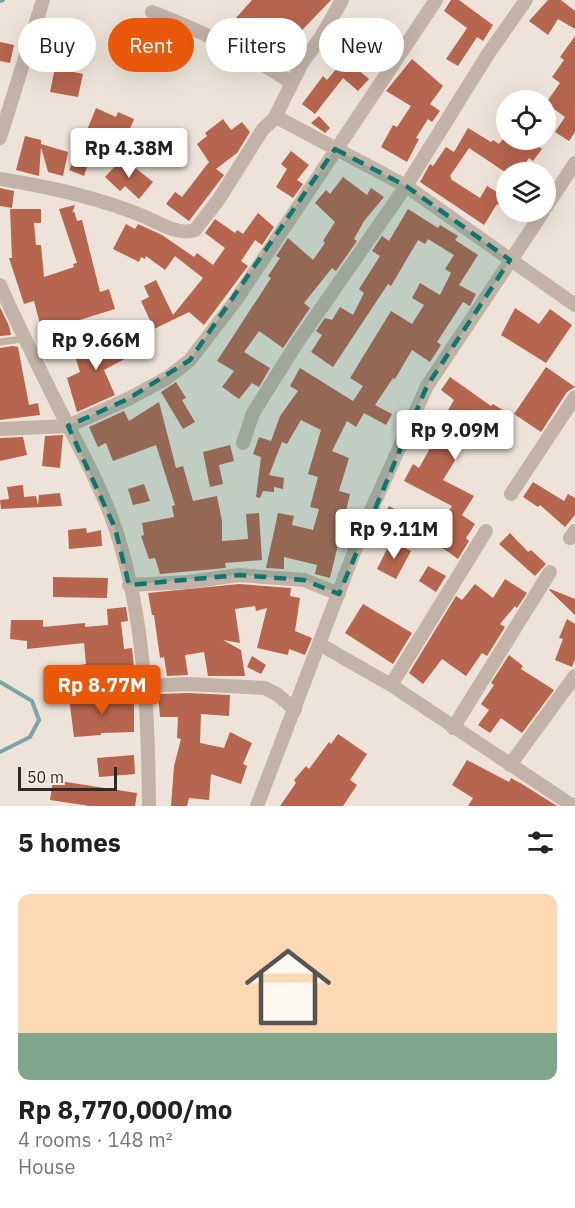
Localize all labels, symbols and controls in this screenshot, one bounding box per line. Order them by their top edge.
chip: Buy [18,18,96,72]
chip: Rent [108,18,194,72]
chip: Filters [206,18,307,72]
chip: New [319,18,404,72]
map controls [496,90,556,222]
button: locate [496,90,556,150]
pin: Rp 4.38M [67,128,191,179]
text: Rp 4.38M [85,134,173,161]
button: layers [496,162,556,222]
pin: Rp 9.66M [34,320,158,371]
text: Rp 9.66M [52,326,140,353]
pin: Rp 9.09M [393,410,517,461]
text: Rp 9.09M [411,416,499,443]
pin: Rp 9.11M [332,509,456,560]
text: Rp 9.11M [350,515,438,542]
pin: Rp 8.77M [40,665,164,716]
text: Rp 8.77M [58,671,146,698]
scale bar [18,764,117,792]
text: 50 m [27,767,64,787]
text: 5 homes [18,825,121,859]
icon: filters [524,826,557,859]
icon: home [234,933,342,1041]
text: Rp 8,770,000/mo [18,1092,232,1126]
text: 4 rooms · 148 m² [18,1126,173,1153]
text: House [18,1153,75,1180]

